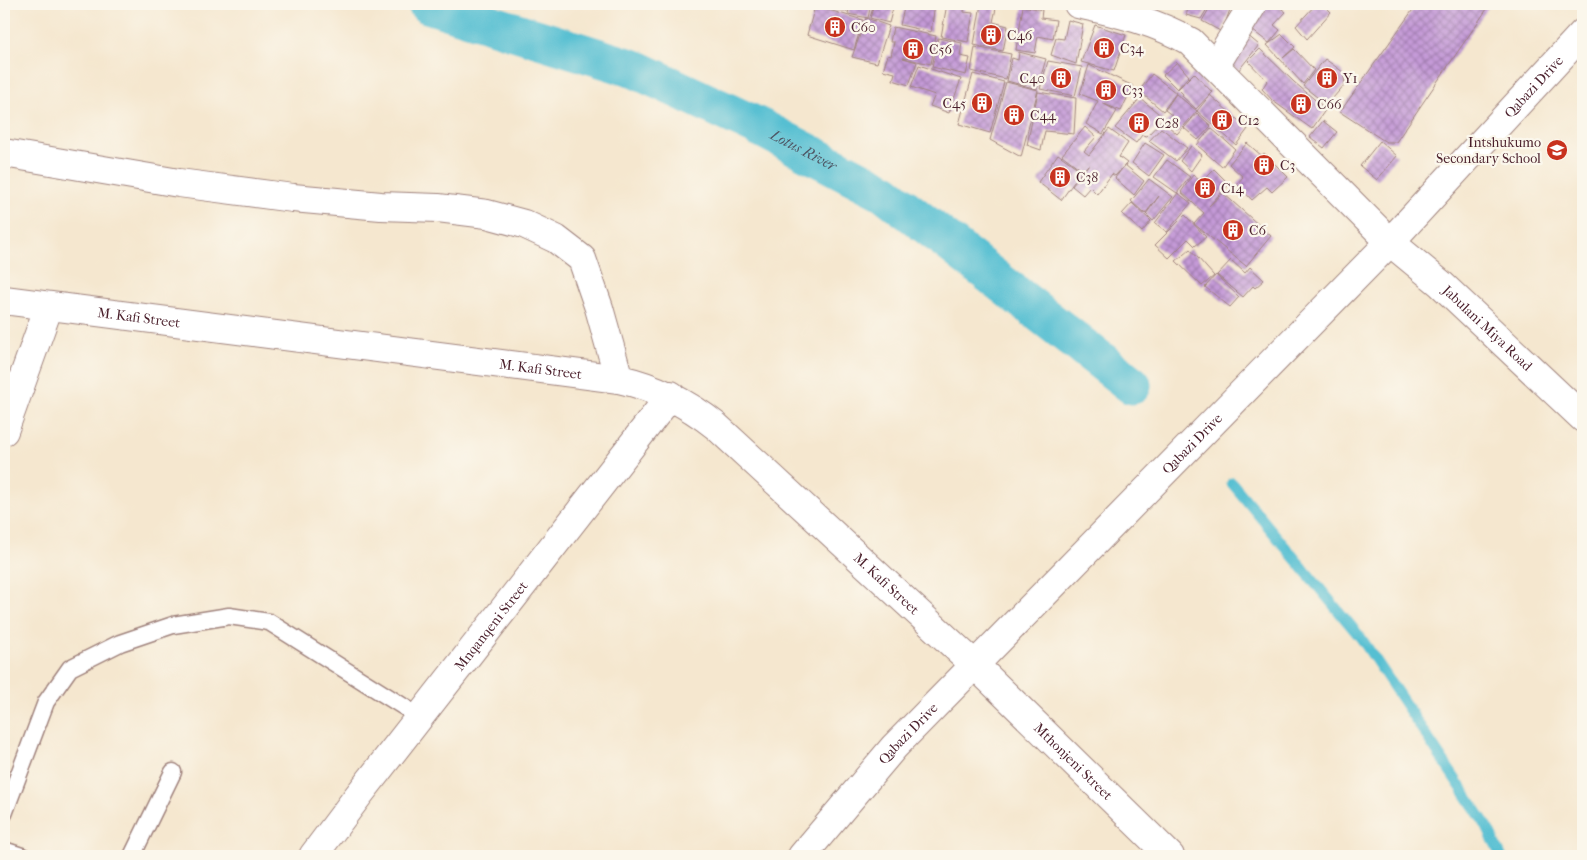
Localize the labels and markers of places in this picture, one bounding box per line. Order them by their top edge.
building icon: C60 [823,15,847,39]
place label: C60 [851,19,876,36]
building icon: C46 [979,23,1003,47]
place label: C46 [1007,27,1033,44]
building icon: C34 [1092,36,1116,60]
building icon: C56 [901,37,925,61]
place label: C34 [1120,40,1144,57]
place label: C56 [929,41,952,58]
building icon: C40 [1049,66,1073,90]
building icon: Y1 [1315,66,1339,90]
place label: C40 [1020,70,1045,87]
place label: Y1 [1342,70,1358,87]
building icon: C33 [1094,78,1118,102]
place label: C33 [1122,82,1143,99]
building icon: C45 [970,91,994,115]
building icon: C66 [1289,92,1313,116]
place label: C45 [943,95,966,112]
place label: C66 [1317,96,1342,113]
building icon: C44 [1002,103,1026,127]
place label: C44 [1030,107,1057,124]
building icon: C12 [1210,108,1234,132]
building icon: C28 [1127,111,1151,135]
place label: C12 [1238,112,1260,129]
place label: C28 [1155,115,1179,132]
place label: Intshukumo Secondary School [1436,134,1541,167]
school or university icon: Intshukumo Secondary School [1545,138,1569,162]
building icon: C3 [1252,153,1276,177]
place label: C3 [1280,157,1295,174]
building icon: C38 [1048,165,1072,189]
place label: C38 [1076,169,1098,186]
building icon: C14 [1193,176,1217,200]
place label: C14 [1221,180,1244,197]
building icon: C6 [1221,218,1245,242]
place label: C6 [1249,222,1266,239]

